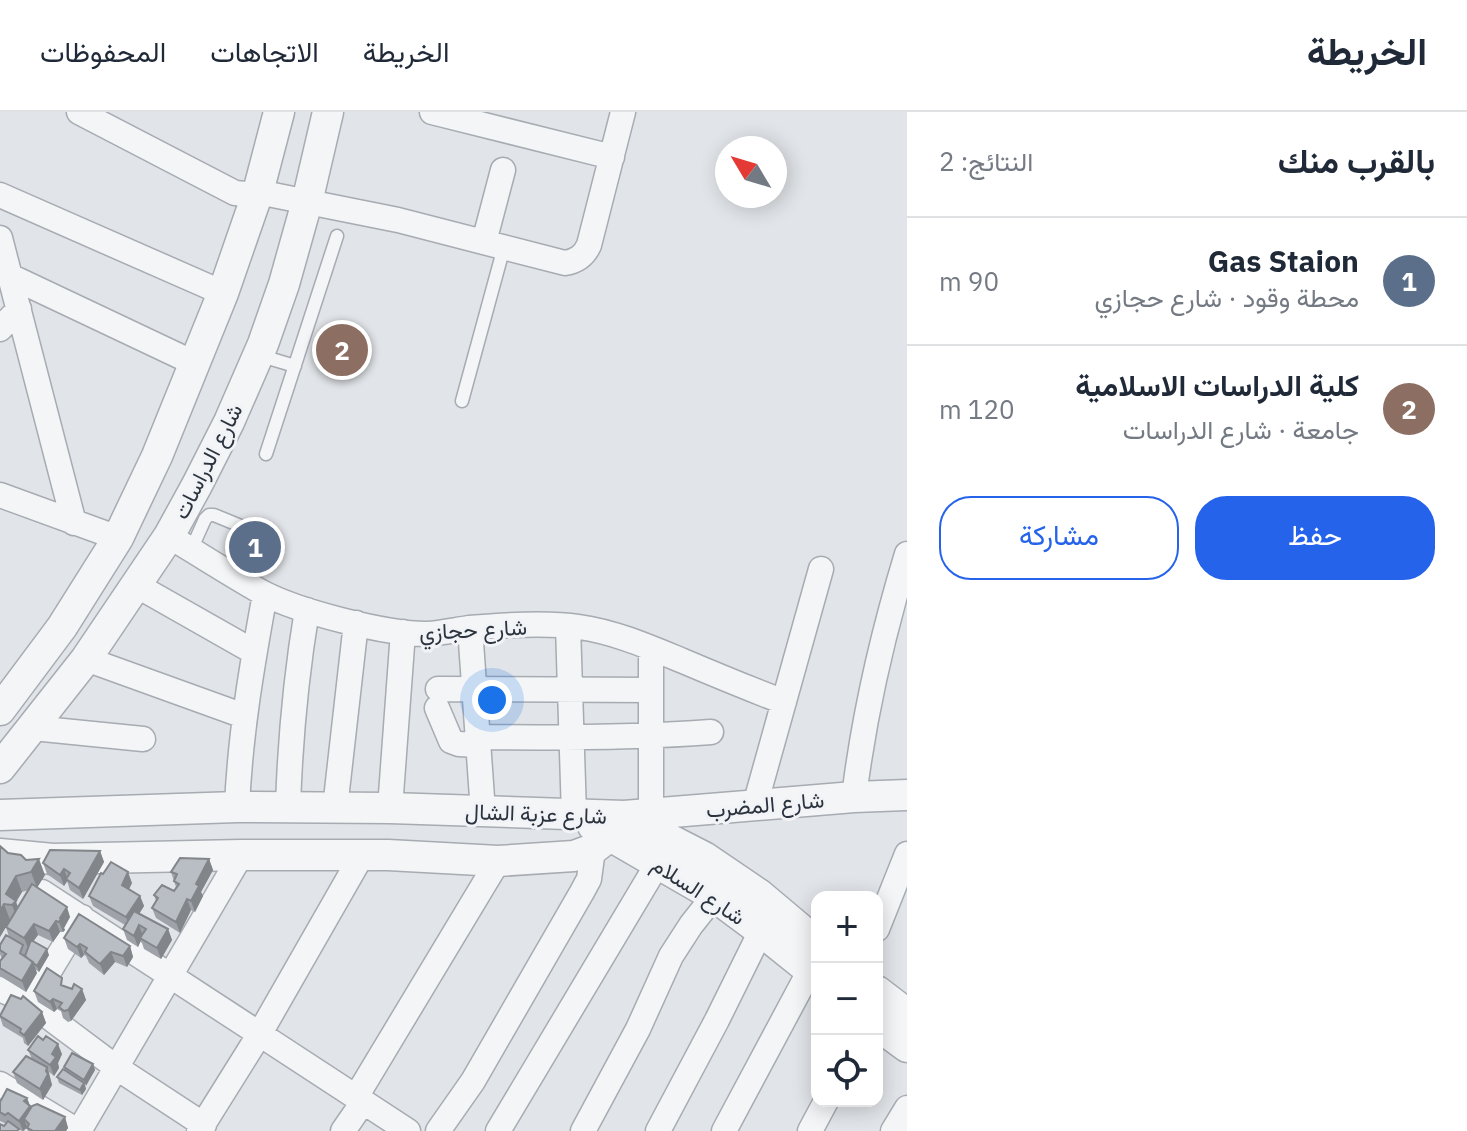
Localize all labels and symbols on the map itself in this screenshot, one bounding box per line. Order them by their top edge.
north arrow [715,136,787,208]
pin: 2 [316,320,368,380]
street label: شارع الدراسات [165,398,249,524]
pin: 1 [229,517,281,577]
street label: شارع حجازي [418,612,528,651]
your location [472,680,512,720]
street label: شارع المضرب [705,784,825,825]
street label: شارع عزبة الشال [465,796,607,831]
street label: شارع السلام [646,849,751,932]

